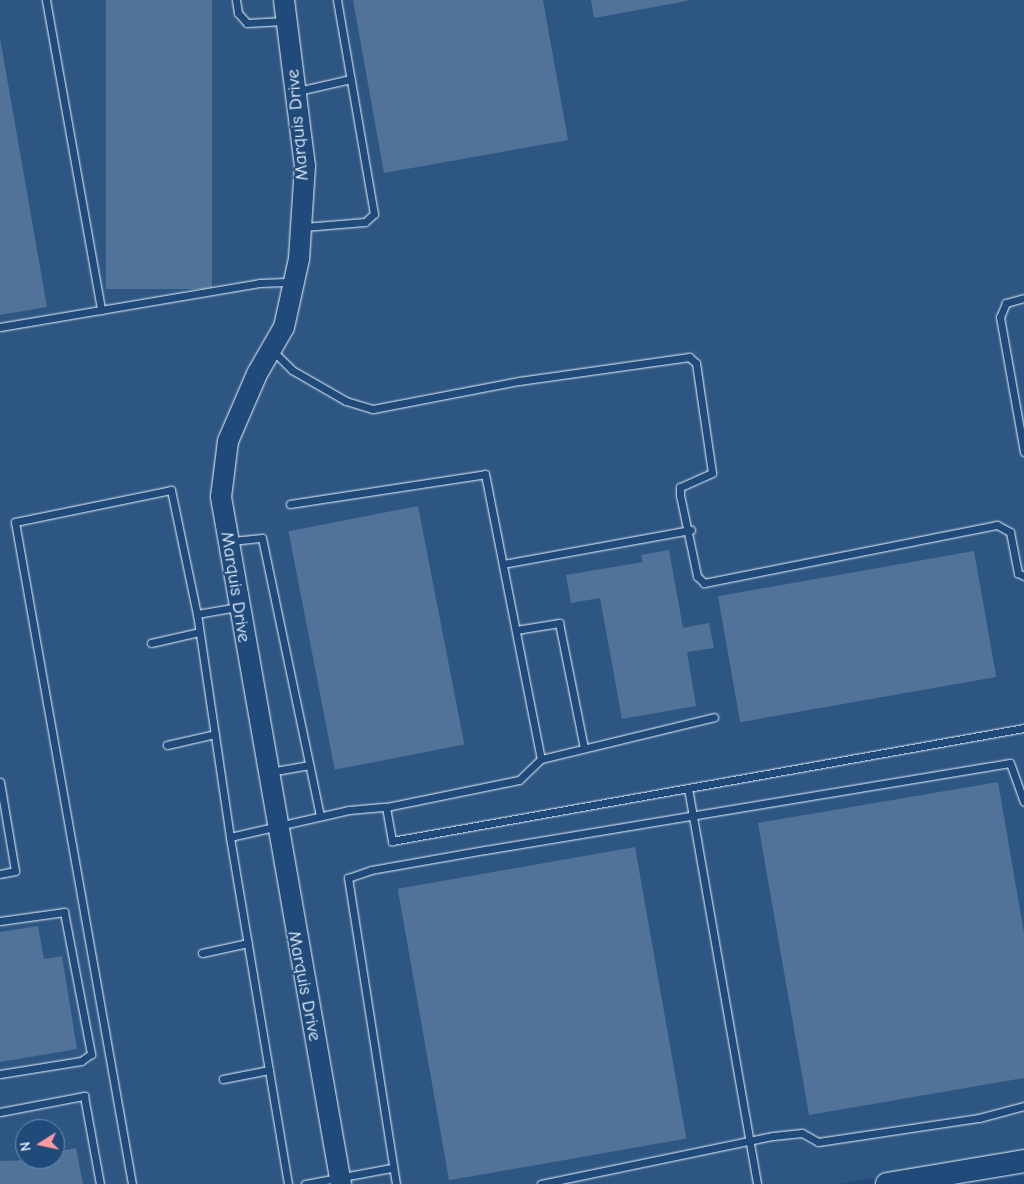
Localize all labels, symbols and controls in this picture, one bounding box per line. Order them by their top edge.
street label: Marquis Drive [282,68,314,182]
street label: Marquis Drive [215,530,255,644]
street label: Marquis Drive [282,929,326,1043]
north arrow [15,1119,65,1169]
text: N [17,1141,35,1153]

